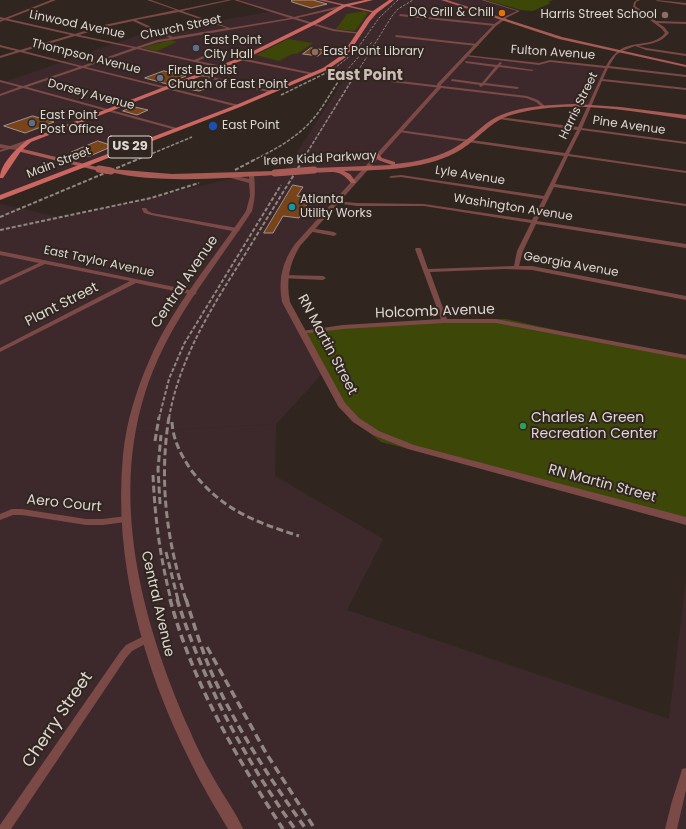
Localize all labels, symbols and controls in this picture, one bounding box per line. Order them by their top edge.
place label: DQ Grill & Chill [409,6,494,20]
street label: Linwood Avenue [28,8,126,42]
marker: DQ Grill & Chill [497,8,507,18]
place label: Harris Street School [541,8,657,22]
marker: Harris Street School [660,10,670,20]
street label: Church Street [139,12,223,44]
place label: East Point City Hall [204,34,262,62]
street label: Thompson Avenue [30,36,142,78]
marker: East Point City Hall [191,43,201,53]
street label: Fulton Avenue [510,43,596,63]
place label: East Point Library [323,45,424,59]
marker: East Point Library [310,47,320,57]
place label: First Baptist Church of East Point [168,64,288,92]
district label: East Point [327,67,403,85]
street label: Harris Street [557,70,601,142]
marker: First Baptist Church of East Point [155,73,165,83]
street label: Dorsey Avenue [46,76,136,114]
place label: East Point Post Office [40,109,103,137]
street label: Pine Avenue [592,114,666,138]
marker: East Point Post Office [27,118,37,128]
place label: East Point [222,119,280,133]
marker: East Point [207,120,219,132]
road number: US 29 [108,136,152,158]
street label: Main Street [25,144,93,182]
street label: Irene Kidd Parkway [263,149,377,169]
street label: Lyle Avenue [434,163,506,189]
street label: Washington Avenue [452,191,574,225]
place label: Atlanta Utility Works [300,193,372,221]
marker: Atlanta Utility Works [287,202,297,212]
street label: Central Avenue [148,233,222,331]
street label: East Taylor Avenue [42,243,156,281]
street label: Georgia Avenue [522,250,620,280]
street label: Plant Street [23,279,101,331]
street label: RN Martin Street [294,292,360,398]
street label: Holcomb Avenue [375,302,495,322]
place label: Charles A Green Recreation Center [531,410,658,442]
marker: Charles A Green Recreation Center [518,421,528,431]
street label: RN Martin Street [546,462,658,506]
street label: Aero Court [26,492,102,516]
street label: Central Avenue [137,550,177,658]
street label: Cherry Street [18,668,98,772]

